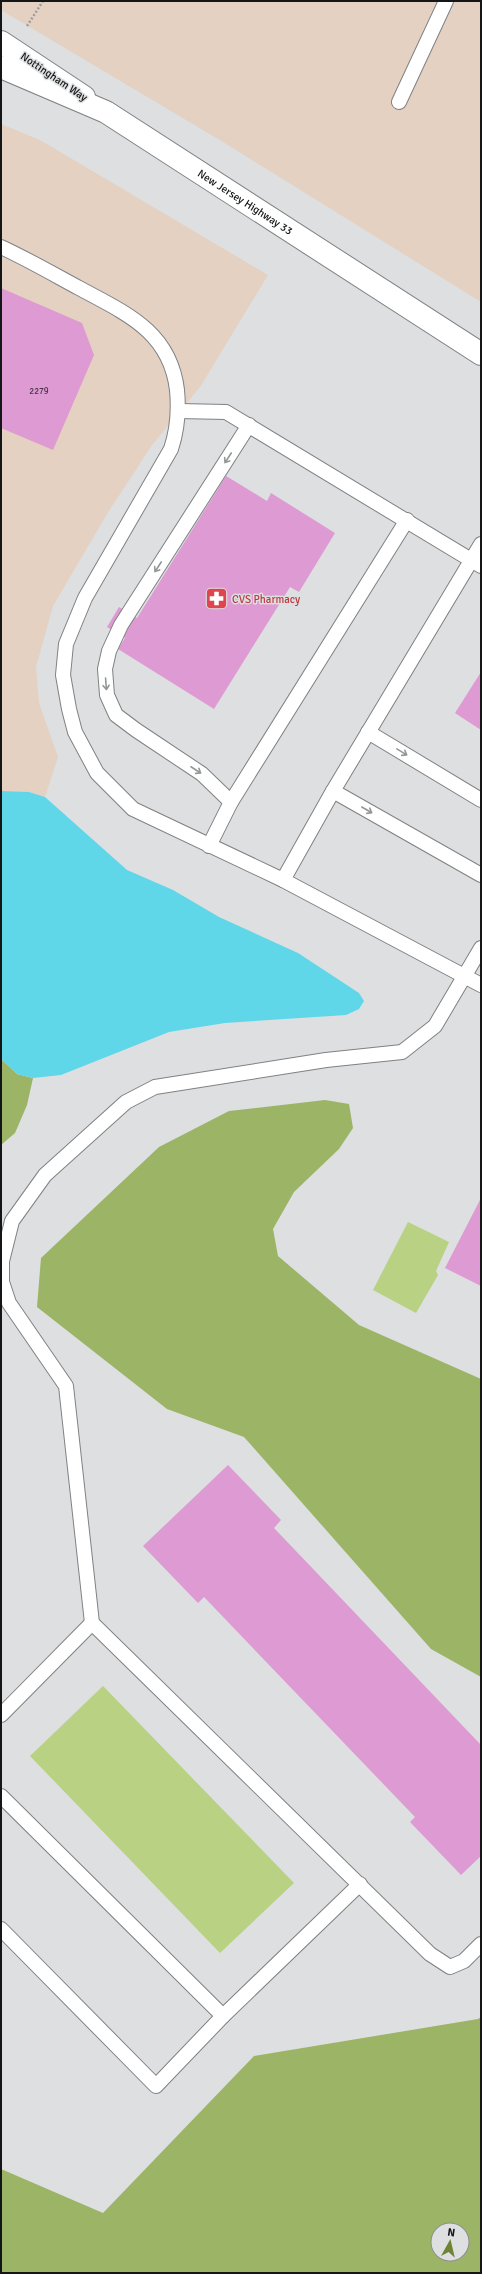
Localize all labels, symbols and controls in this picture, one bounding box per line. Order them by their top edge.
street label: Nottingham Way [18,50,91,105]
street label: New Jersey Highway 33 [195,167,295,237]
house number: 2279 [29,386,49,397]
one-way arrow [224,452,232,463]
one-way arrow [153,562,162,573]
pharmacy icon: CVS Pharmacy [203,586,229,612]
place label: CVS Pharmacy [232,593,301,606]
one-way arrow [102,677,109,690]
one-way arrow [396,749,408,757]
one-way arrow [190,766,201,774]
one-way arrow [361,807,373,815]
north arrow [430,2222,470,2262]
text: N [447,2226,456,2240]

